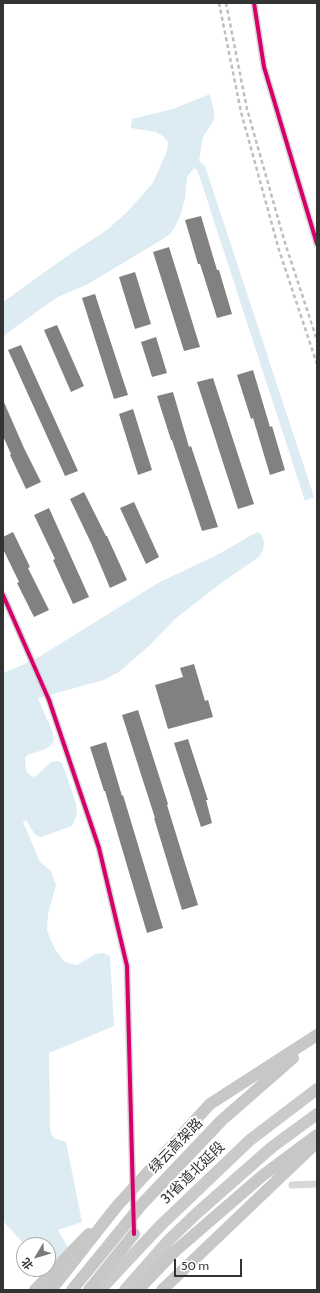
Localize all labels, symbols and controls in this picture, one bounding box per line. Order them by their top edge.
street label: 绿云高架路 [146,1115,206,1177]
street label: 31省道北延段 [158,1138,228,1208]
north arrow [16,1237,56,1277]
scale bar [176,1251,244,1277]
text: 北 [18,1255,36,1272]
text: 50 m [181,1258,209,1273]

